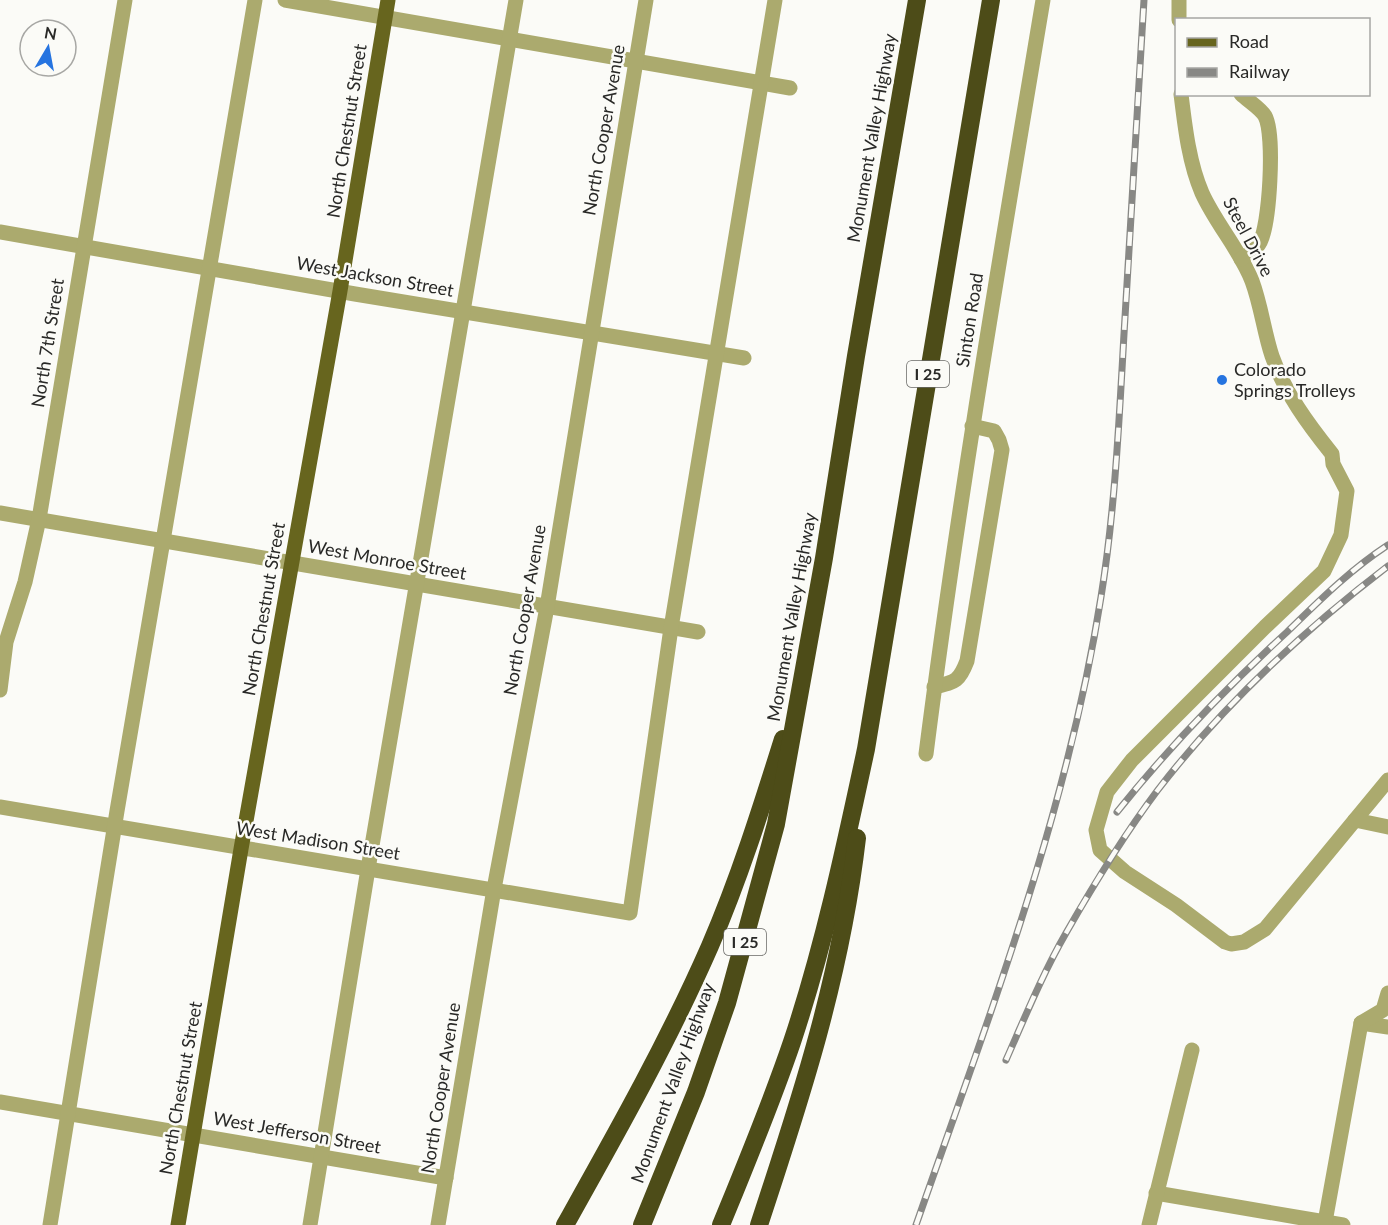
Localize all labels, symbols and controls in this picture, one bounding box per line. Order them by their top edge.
north arrow [18,18,78,78]
legend [1175,18,1370,96]
text: N [43,22,58,43]
text: Road [1229,30,1269,52]
street label: Monument Valley Highway [842,31,900,244]
street label: North Chestnut Street [321,42,371,219]
street label: North Cooper Avenue [577,43,629,217]
text: Railway [1229,60,1290,82]
street label: Steel Drive [1219,193,1279,280]
street label: West Jackson Street [295,251,456,301]
street label: Sinton Road [951,271,987,369]
street label: North 7th Street [26,276,68,409]
place label: Colorado Springs Trolleys [1234,358,1356,401]
road number: I 25 [907,361,949,387]
marker: Colorado Springs Trolleys [1215,373,1229,387]
street label: Monument Valley Highway [762,510,820,723]
street label: North Chestnut Street [237,520,289,697]
street label: North Cooper Avenue [498,523,550,697]
street label: West Monroe Street [306,534,469,584]
street label: West Madison Street [235,816,402,864]
road number: I 25 [724,929,766,955]
street label: Monument Valley Highway [626,979,719,1186]
street label: North Chestnut Street [154,999,206,1176]
street label: North Cooper Avenue [416,1001,464,1175]
street label: West Jefferson Street [212,1106,383,1158]

